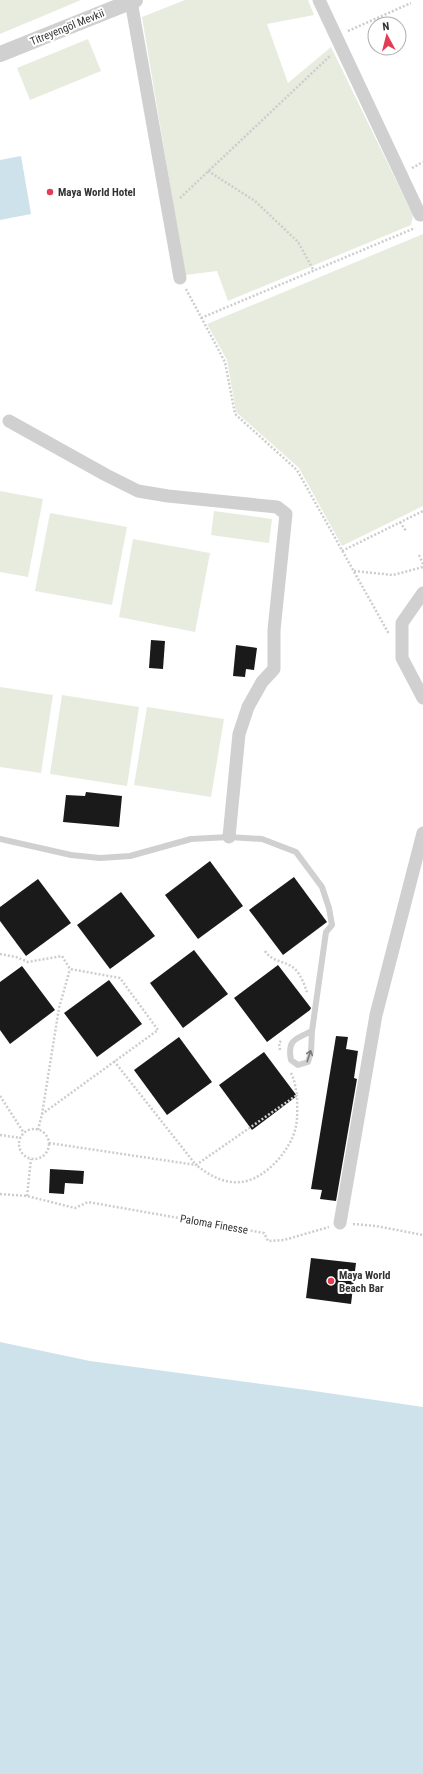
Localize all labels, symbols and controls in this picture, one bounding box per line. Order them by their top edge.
street label: Titreyengöl Mevkii [28,7,106,48]
north arrow [367,16,407,56]
text: N [382,20,390,33]
place label: Maya World Hotel [58,186,136,199]
marker: Maya World Hotel [45,187,55,197]
one-way arrow [306,1049,313,1062]
street label: Paloma Finesse [179,1212,249,1237]
place label: Maya World Beach Bar [339,1269,390,1295]
marker: Maya World Beach Bar [326,1276,336,1286]

